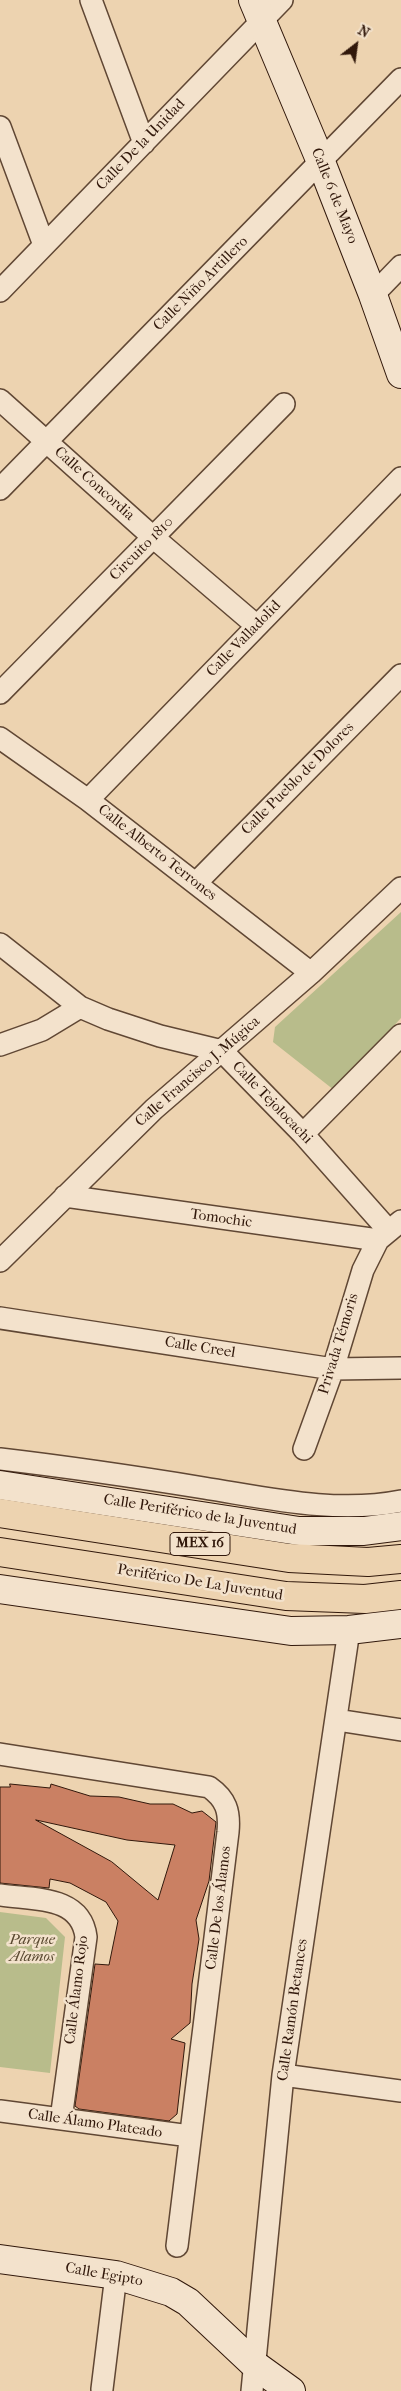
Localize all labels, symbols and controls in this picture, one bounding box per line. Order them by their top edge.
north arrow [331,20,381,70]
text: N [355,22,373,42]
street label: Calle De la Unidad [93,96,189,194]
street label: Calle 6 de Mayo [307,145,361,247]
street label: Calle Niño Artillero [150,233,252,335]
street label: Calle Concordia [50,443,138,525]
street label: Circuito 1810 [106,513,178,585]
street label: Calle Valladolid [203,597,285,681]
street label: Calle Pueblo de Dolores [238,719,358,839]
street label: Calle Alberto Terrones [94,801,220,905]
street label: Calle Francisco J. Múgica [132,1013,264,1131]
street label: Calle Tejolocachi [228,1058,316,1148]
street label: Tomochic [189,1206,253,1232]
street label: Privada Témoris [315,1291,363,1397]
street label: Calle Creel [163,1334,237,1362]
street label: Calle Periférico de la Juventud [102,1491,298,1539]
road number: MEX 16 [170,1532,230,1556]
street label: Periférico De La Juventud [116,1561,284,1605]
street label: Calle De los Álamos [202,1845,236,1971]
park label: Parque Alamos [9,1931,55,1966]
street label: Calle Álamo Rojo [61,1935,93,2045]
street label: Calle Ramón Betances [274,1938,312,2082]
street label: Calle Álamo Plateado [27,2106,163,2142]
street label: Calle Egipto [64,2259,144,2291]

